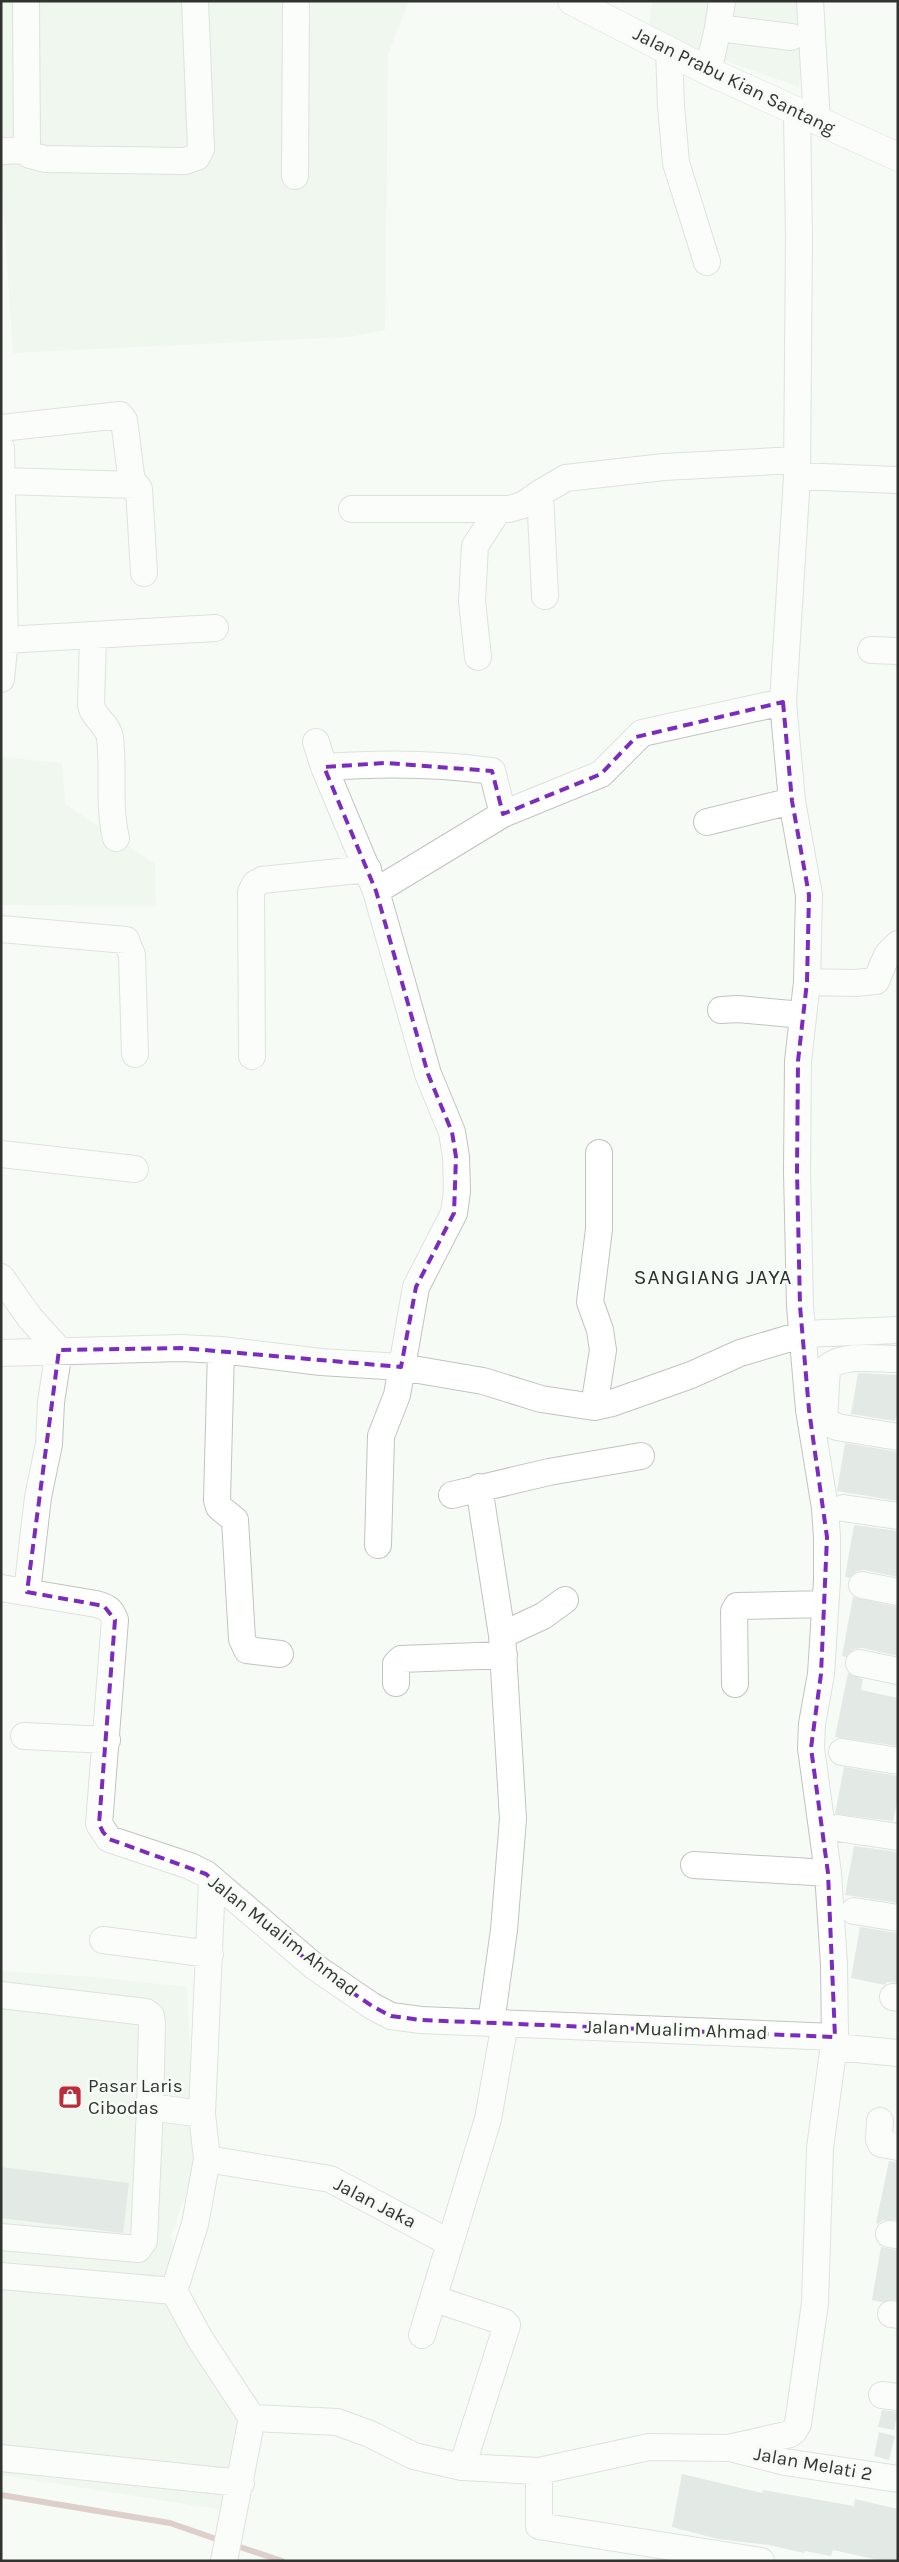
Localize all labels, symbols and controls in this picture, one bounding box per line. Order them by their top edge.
street label: Jalan Prabu Kian Santang [629,22,839,140]
district label: SANGIANG JAYA [634,1265,792,1289]
street label: Jalan Mualim Ahmad [204,1871,362,2001]
street label: Jalan Mualim Ahmad [584,2016,768,2044]
place label: Pasar Laris Cibodas [88,2075,183,2119]
shop icon: Pasar Laris Cibodas [57,2084,83,2110]
street label: Jalan Jaka [330,2173,420,2233]
street label: Jalan Melati 2 [752,2443,874,2485]

